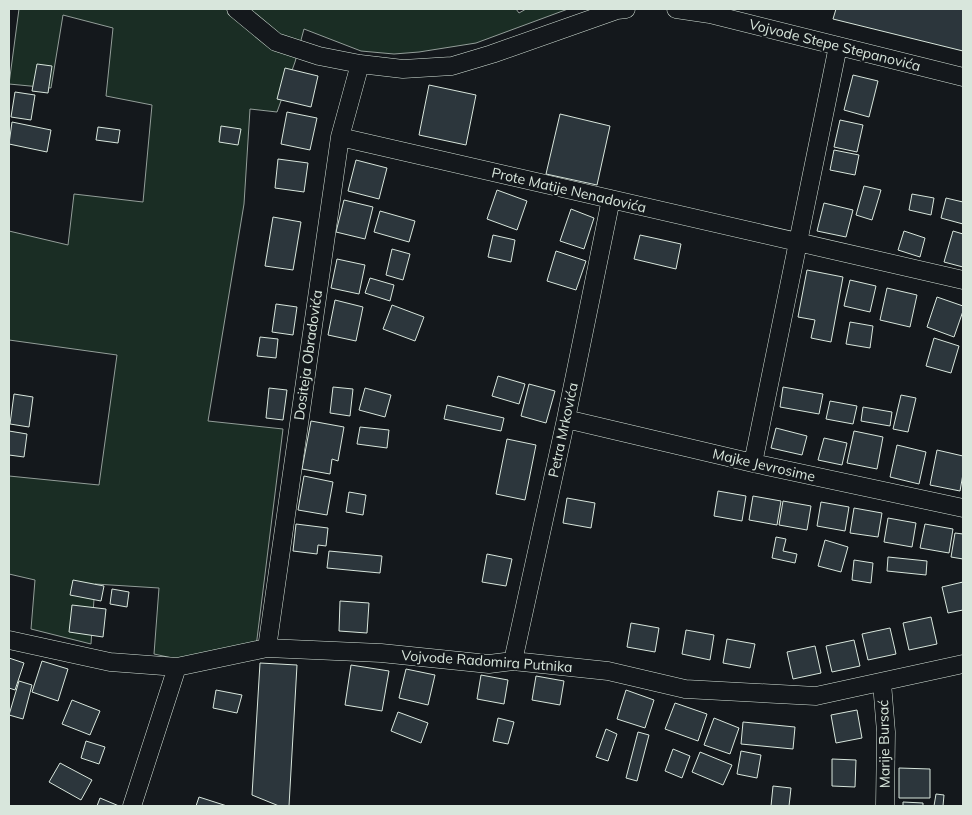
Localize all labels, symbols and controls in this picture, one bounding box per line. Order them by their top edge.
street label: Vojvode Stepe Stepanovića [747,15,923,75]
street label: Prote Matije Nenadovića [490,163,648,217]
street label: Dositeja Obradovića [290,289,326,421]
street label: Petra Mrkovića [544,381,582,479]
street label: Majke Jevrosime [711,444,817,486]
street label: Vojvode Radomira Putnika [401,646,573,676]
street label: Marije Bursać [874,700,894,788]

